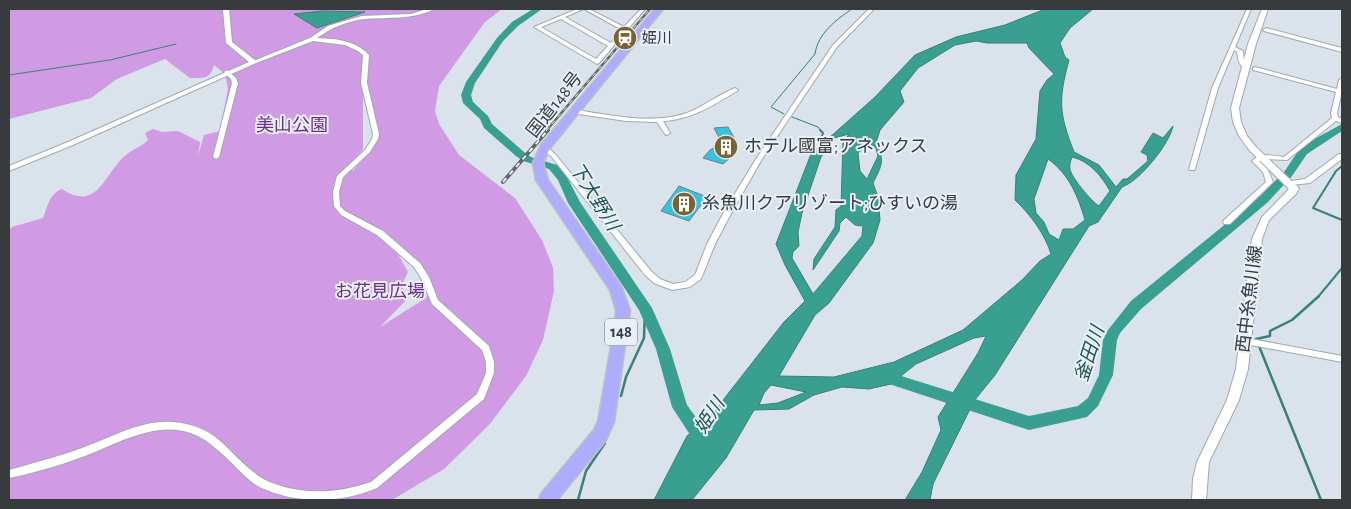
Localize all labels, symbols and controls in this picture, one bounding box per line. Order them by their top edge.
station icon: 姫川 [612,25,638,51]
place label: 姫川 [642,30,672,46]
street label: 国道148号 [523,68,586,141]
park label: 美山公園 [256,115,328,135]
building icon: ホテル國富;アネックス [713,134,739,160]
place label: ホテル國富;アネックス [744,137,928,156]
water label: 下大野川 [566,159,624,236]
building icon: 糸魚川クアリゾート;ひすいの湯 [671,191,697,217]
place label: 糸魚川クアリゾート;ひすいの湯 [702,193,958,213]
street label: 西中糸魚川線 [1233,244,1266,354]
park label: お花見広場 [335,282,425,301]
road number: 148 [605,318,637,346]
water label: 釜田川 [1071,322,1108,384]
water label: 姫川 [691,393,730,437]

